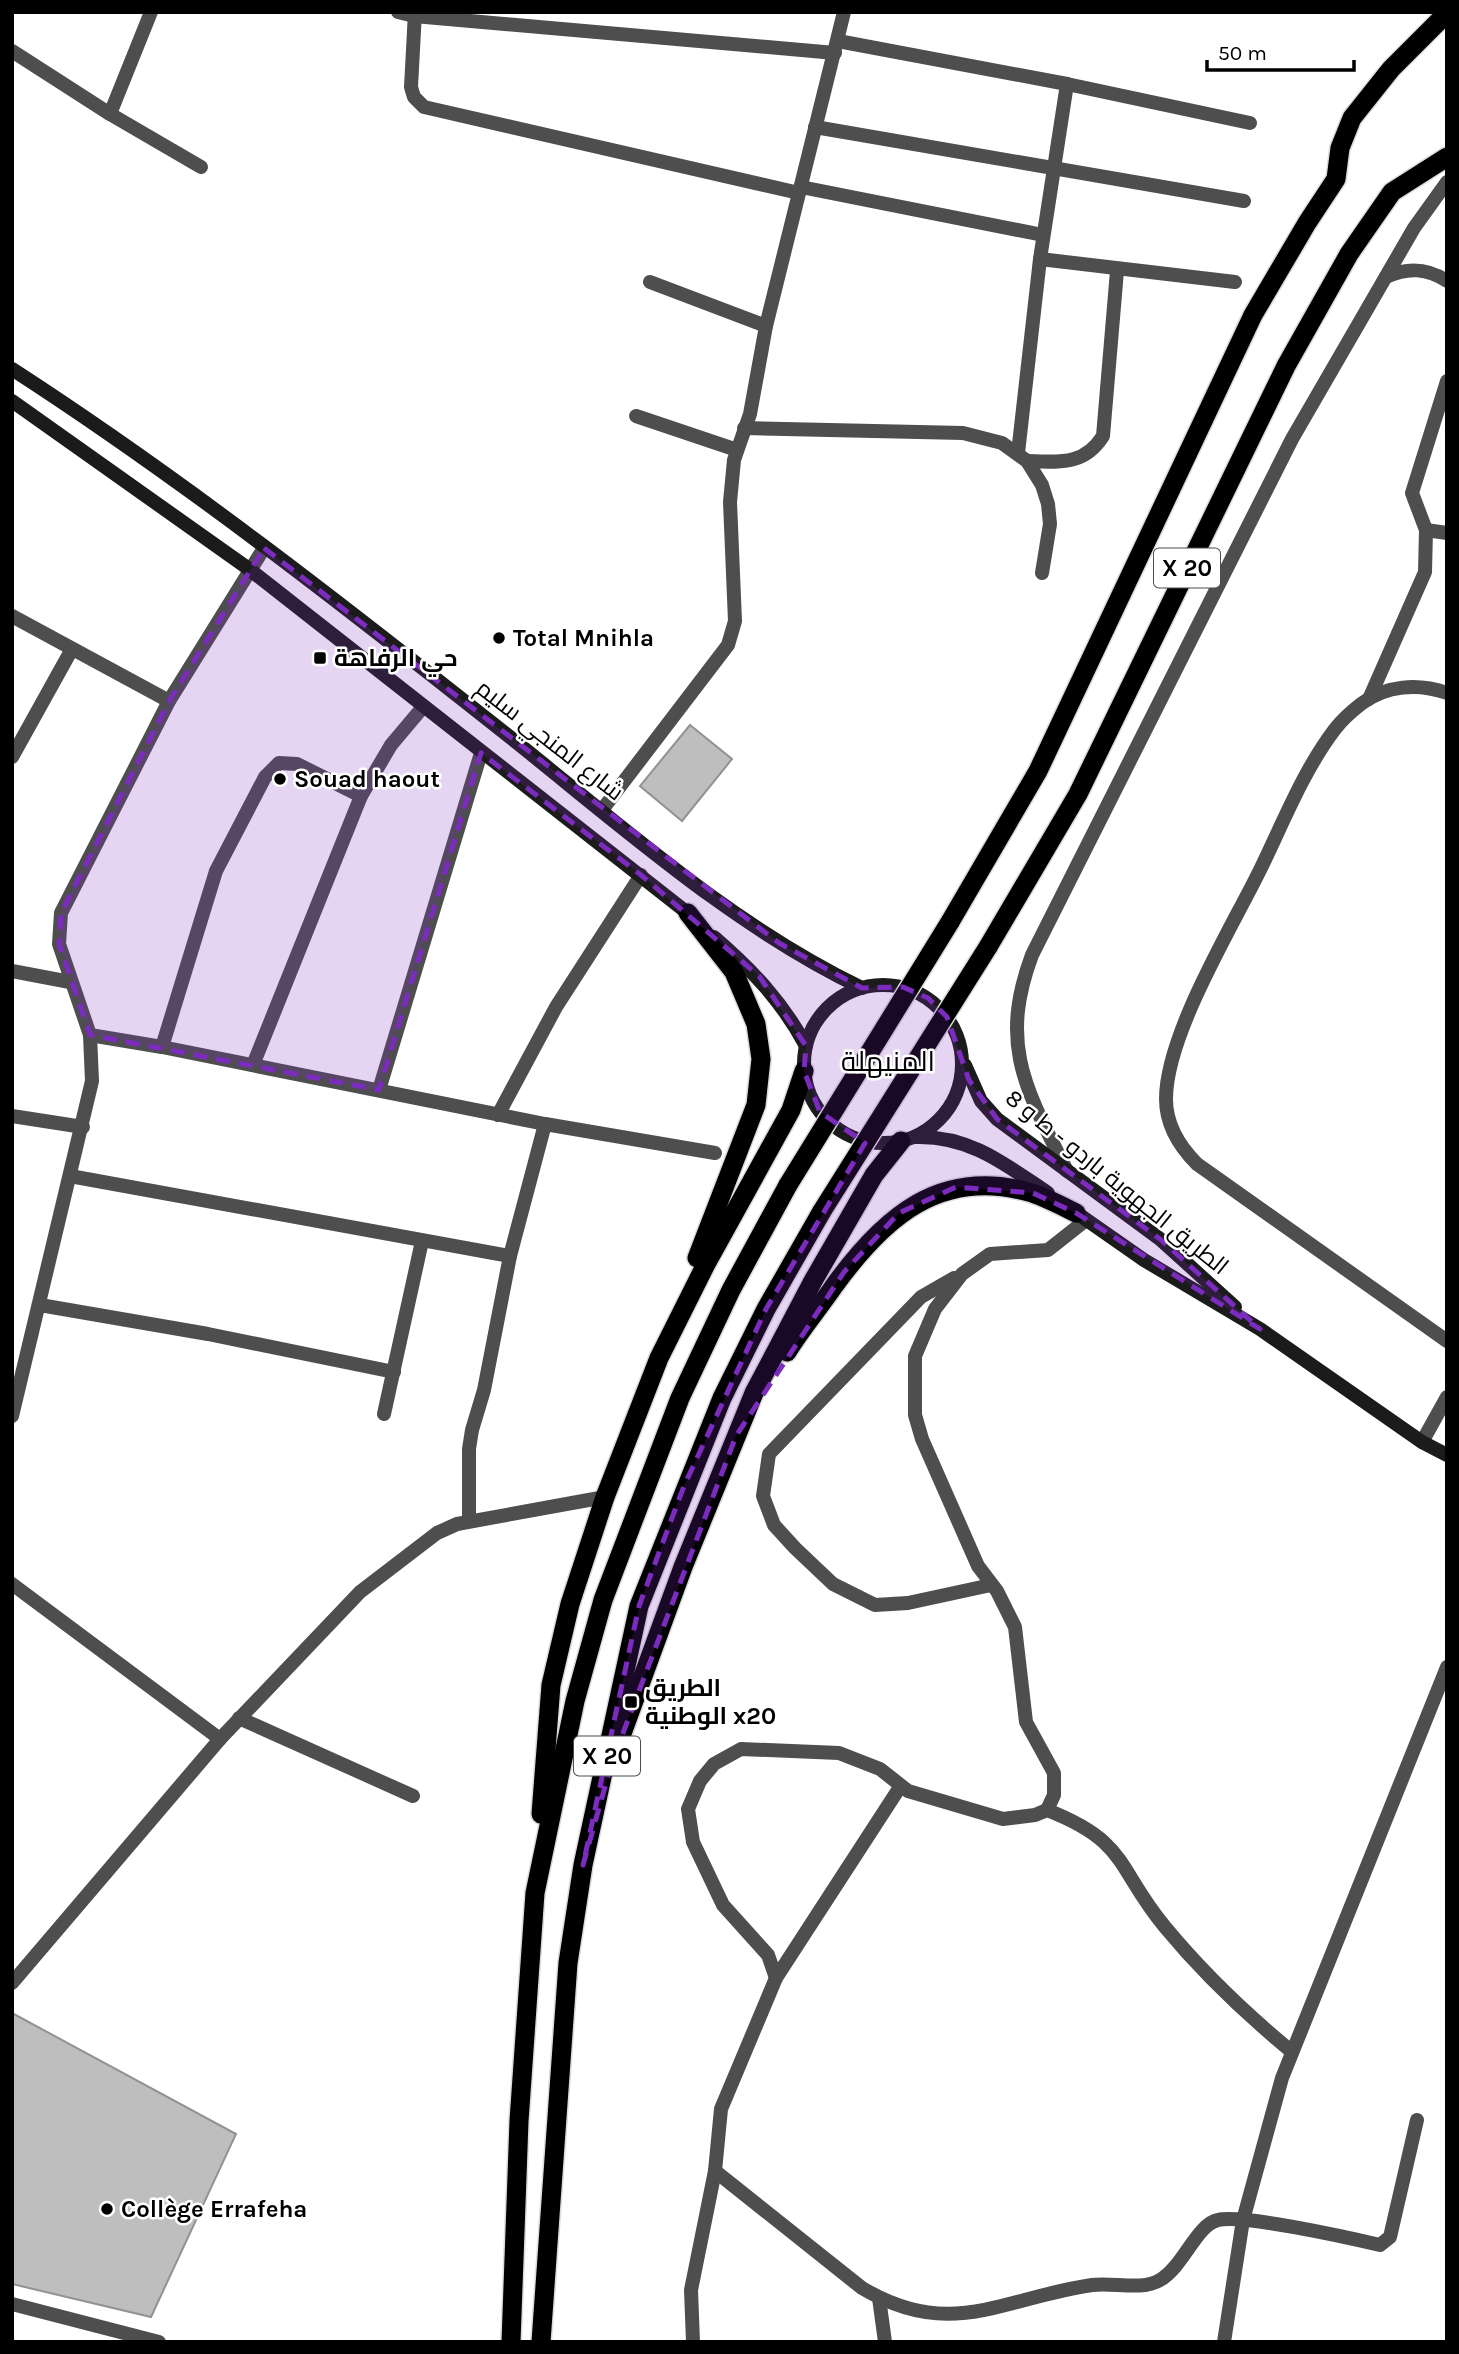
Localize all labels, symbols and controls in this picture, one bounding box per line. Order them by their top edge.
scale bar [1207,28,1354,72]
text: 50 m [1218,41,1267,65]
road number: X 20 [1154,548,1220,588]
place label: Total Mnihla [513,624,654,652]
marker: Total Mnihla [491,630,507,646]
place label: حي الرفاهة [334,644,458,677]
marker: حي الرفاهة [312,650,328,666]
street label: شارع المنجي سليم [467,674,630,810]
place label: Souad haout [294,765,440,793]
marker: Souad haout [272,771,288,787]
district label: المنيهلة [841,1045,935,1078]
street label: الطريق الجهوية باردو - ط و 8 [999,1083,1234,1281]
place label: الطريق الوطنية x20 [645,1674,776,1730]
marker: الطريق الوطنية x20 [623,1694,639,1710]
road number: X 20 [574,1736,640,1776]
place label: Collège Errafeha [121,2195,307,2223]
marker: Collège Errafeha [99,2201,115,2217]

